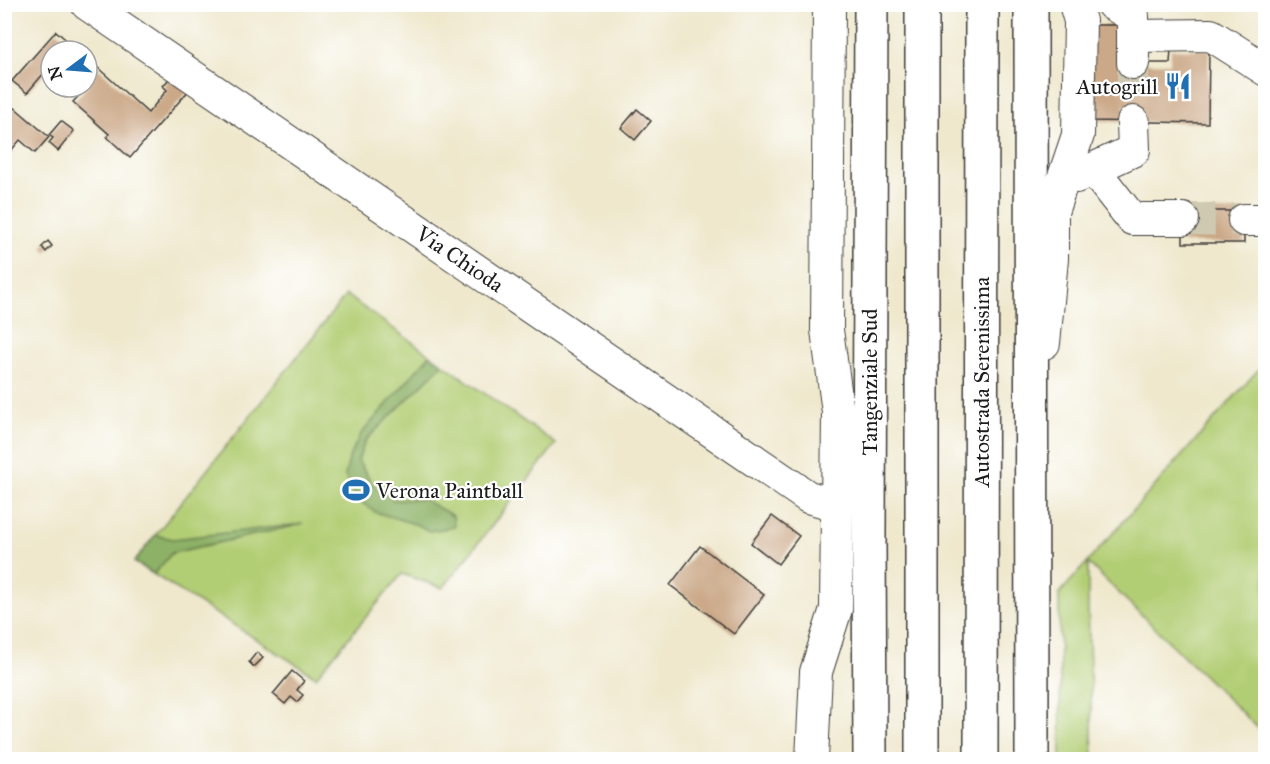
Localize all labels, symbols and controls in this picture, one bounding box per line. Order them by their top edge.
north arrow [39,39,99,99]
text: N [44,63,66,82]
restaurant icon: Autogrill [1163,71,1193,101]
place label: Autogrill [1075,73,1158,100]
street label: Via Chioda [410,219,510,299]
street label: Autostrada Serenissima [968,276,995,488]
street label: Tangenziale Sud [856,309,883,455]
sports icon: Verona Paintball [341,475,371,505]
place label: Verona Paintball [375,477,523,504]

